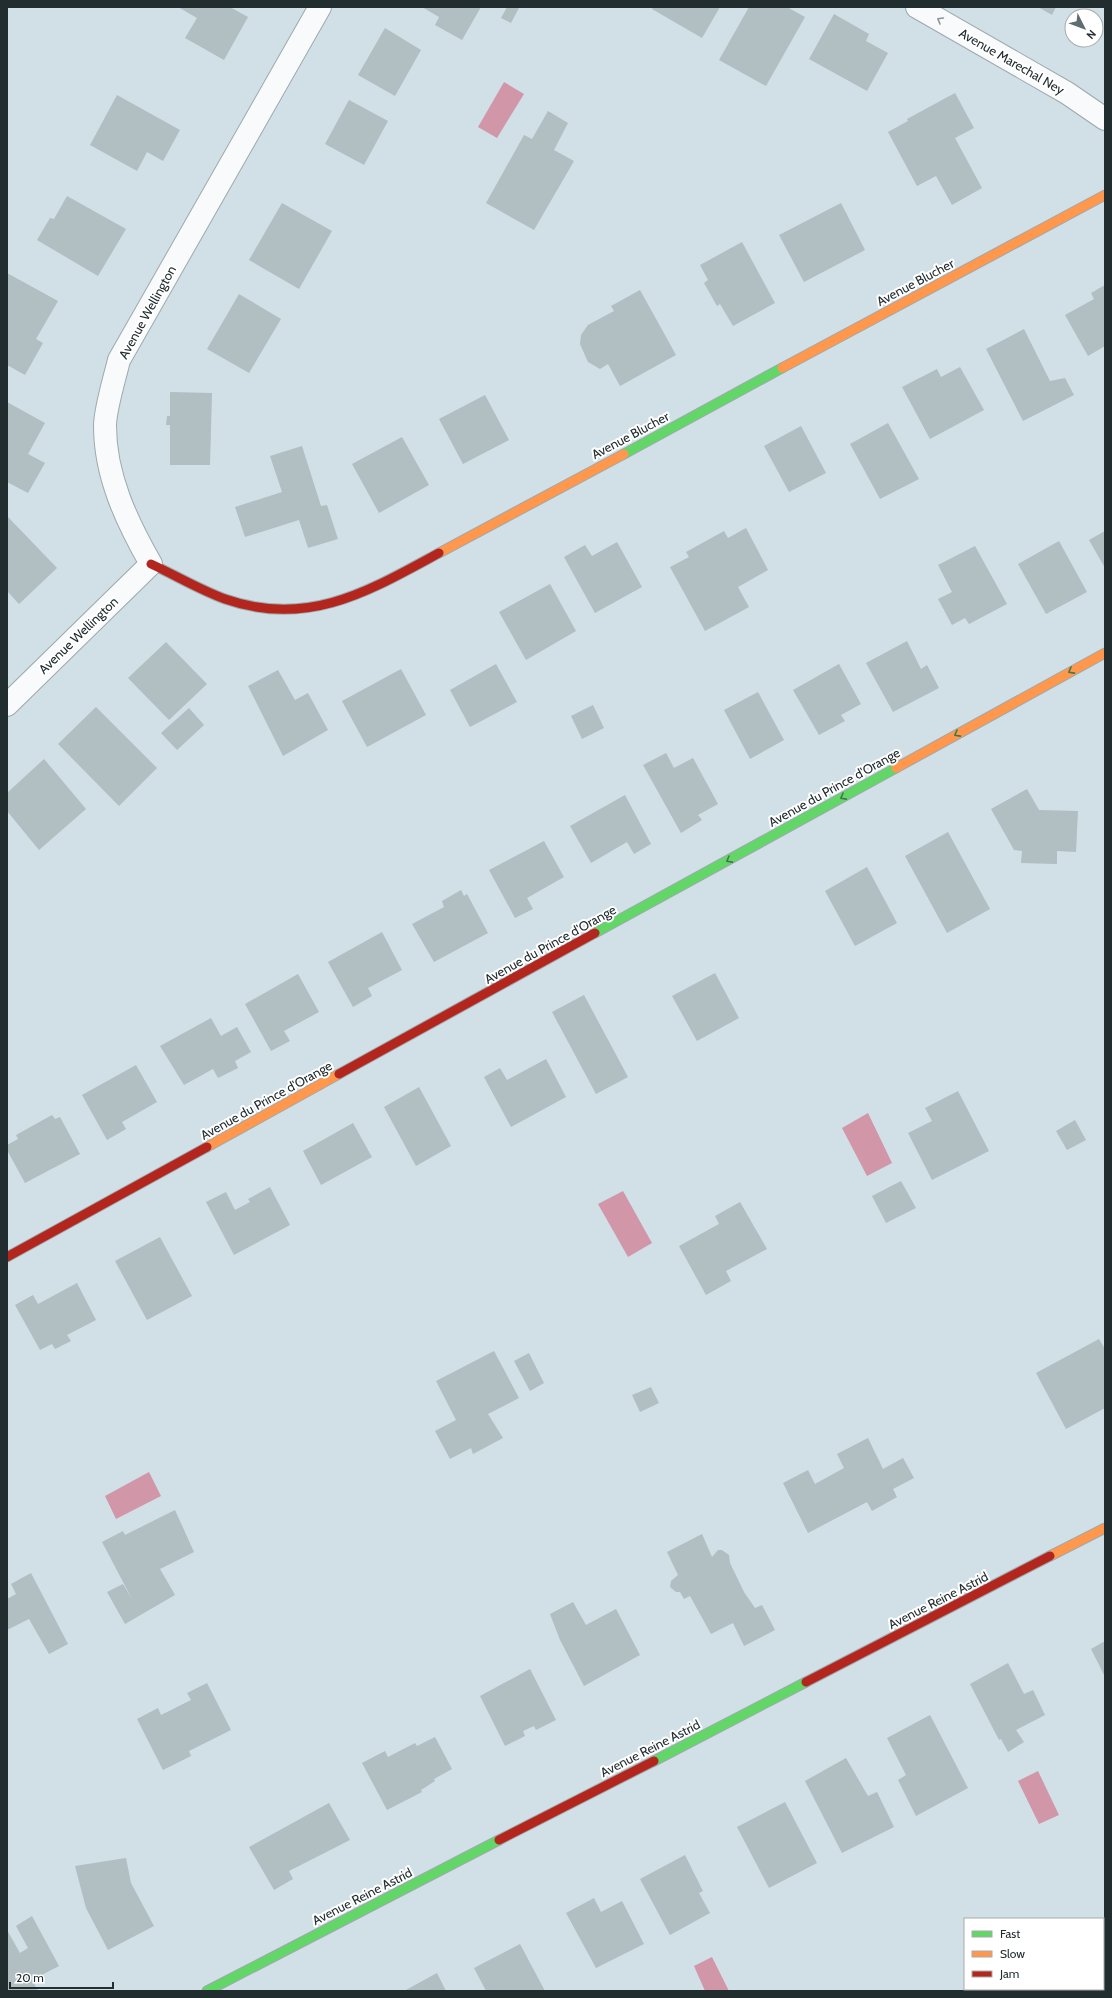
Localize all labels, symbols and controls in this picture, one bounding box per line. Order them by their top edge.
north arrow [1064,8,1104,48]
one-way arrow [937,18,944,25]
street label: Avenue Marechal Ney [957,24,1068,98]
text: N [1084,27,1099,42]
street label: Avenue Blucher [874,254,957,309]
street label: Avenue Wellington [115,263,179,361]
street label: Avenue Blucher [589,407,672,462]
street label: Avenue Wellington [35,593,121,677]
one-way arrow [1068,667,1075,674]
one-way arrow [954,729,961,737]
street label: Avenue du Prince d'Orange [765,744,903,830]
one-way arrow [840,792,847,799]
one-way arrow [726,855,733,862]
street label: Avenue du Prince d'Orange [481,901,619,987]
street label: Avenue du Prince d'Orange [197,1057,335,1143]
street label: Avenue Reine Astrid [885,1568,991,1632]
street label: Avenue Reine Astrid [597,1716,703,1780]
street label: Avenue Reine Astrid [309,1864,415,1928]
legend [964,1918,1104,1990]
text: Fast [1000,1926,1020,1941]
text: Slow [1000,1946,1025,1961]
scale bar [10,1964,113,1990]
text: Jam [999,1966,1019,1981]
text: 20 m [16,1970,44,1985]

